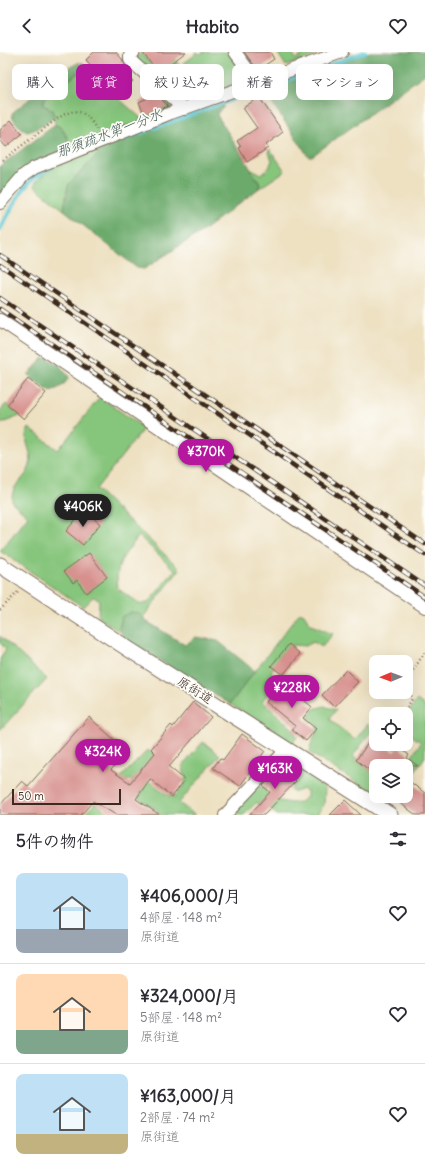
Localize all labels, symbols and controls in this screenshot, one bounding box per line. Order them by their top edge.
icon: back [16,15,38,37]
text: Habito [186,15,239,38]
icon: heart [387,15,409,37]
chip: 購入 [12,64,68,100]
chip: 賃貸 [76,64,132,100]
chip: 絞り込み [140,64,224,100]
chip: 新着 [232,64,288,100]
chip: マンション [296,64,393,100]
water label: 那須疏水第一分水 [53,105,165,161]
pin: ¥370K [178,439,234,473]
text: ¥370K [187,443,225,460]
pin: ¥406K [55,494,111,528]
text: ¥406K [63,498,103,515]
north arrow [369,655,413,699]
map controls [369,655,413,803]
street label: 原街道 [174,672,216,708]
pin: ¥228K [264,675,320,709]
text: ¥228K [273,679,311,696]
button: locate [369,707,413,751]
pin: ¥324K [75,739,131,773]
text: ¥324K [84,743,122,760]
pin: ¥163K [247,756,303,790]
button: layers [369,759,413,803]
text: ¥163K [257,760,293,777]
scale bar [12,787,121,806]
text: 50 m [18,789,44,803]
icon: filters [387,828,409,850]
text: 5件の物件 [16,830,94,852]
text: ¥406,000/月 [140,885,241,907]
icon: home [48,889,96,937]
icon: heart [387,902,409,924]
text: 4部屋 · 148 m² [140,909,222,926]
text: 原街道 [140,928,179,945]
text: ¥324,000/月 [140,985,239,1007]
icon: home [48,990,96,1038]
icon: heart [387,1003,409,1025]
text: 5部屋 · 148 m² [140,1009,222,1026]
text: 原街道 [140,1028,179,1045]
text: ¥163,000/月 [140,1085,236,1107]
icon: home [48,1090,96,1138]
icon: heart [387,1103,409,1125]
text: 2部屋 · 74 m² [140,1109,215,1126]
text: 原街道 [140,1128,179,1145]

